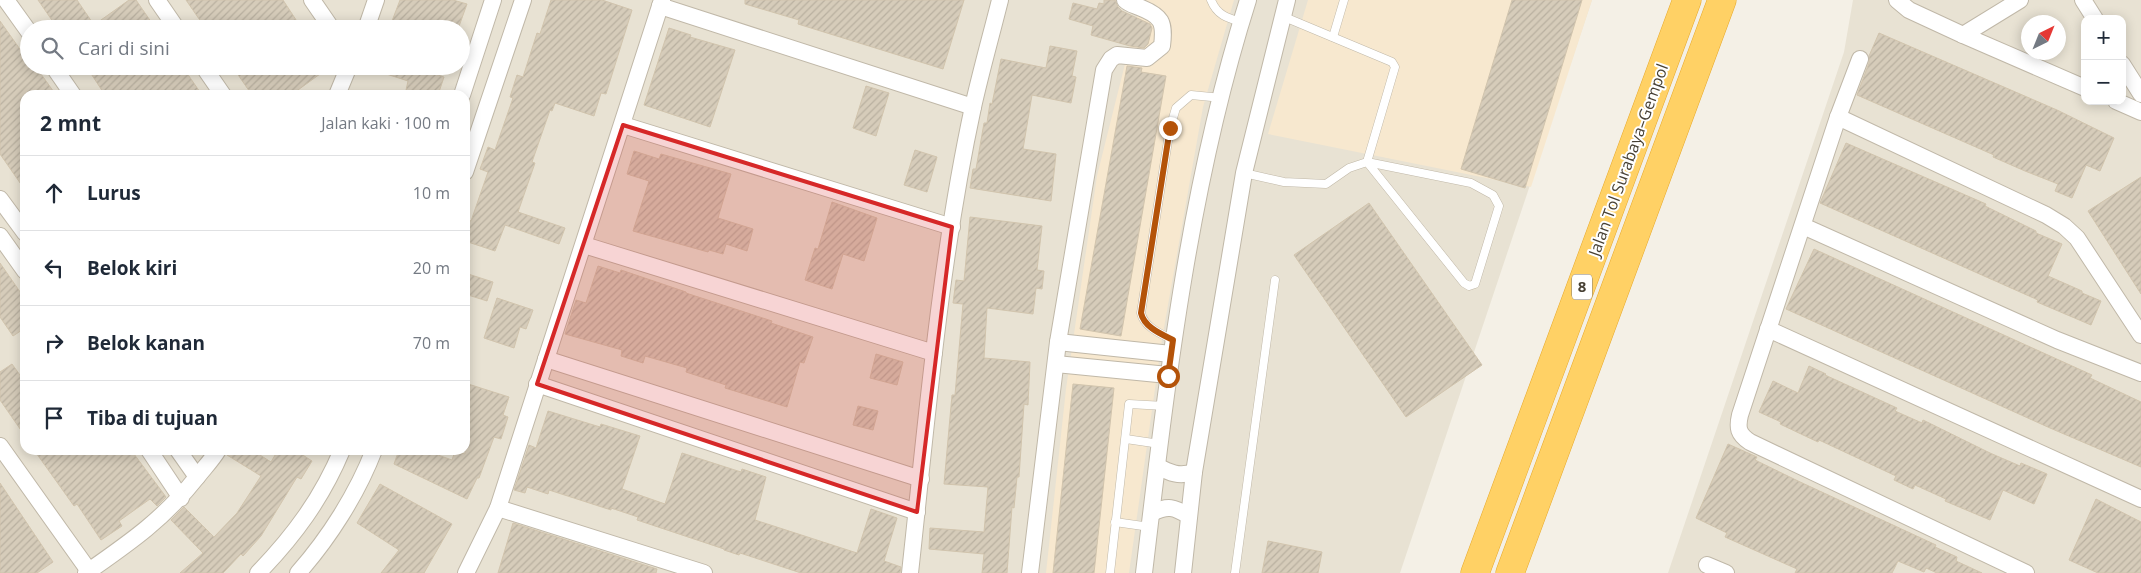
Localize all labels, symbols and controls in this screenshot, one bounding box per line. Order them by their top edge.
north arrow [2021,15,2066,60]
map controls [2081,15,2126,105]
button: + [2081,15,2126,60]
search box [20,20,470,75]
icon: search [38,34,66,62]
text: Cari di sini [78,35,170,61]
button: − [2081,60,2126,105]
street label: Jalan Tol Surabaya–Gempol [1582,61,1673,261]
text: 2 mnt [40,109,101,137]
text: Jalan kaki · 100 m [321,112,450,134]
route end [1159,117,1182,140]
icon: ahead [40,179,68,207]
text: Lurus [87,180,141,206]
text: 10 m [413,182,450,204]
icon: left [40,254,68,282]
text: Belok kiri [87,255,177,281]
text: 20 m [413,257,450,279]
road number: 8 [1572,274,1592,300]
icon: right [40,329,68,357]
text: Belok kanan [87,330,205,356]
text: 70 m [413,332,450,354]
route start [1157,365,1180,388]
icon: arrive [40,404,68,432]
text: Tiba di tujuan [87,405,218,431]

